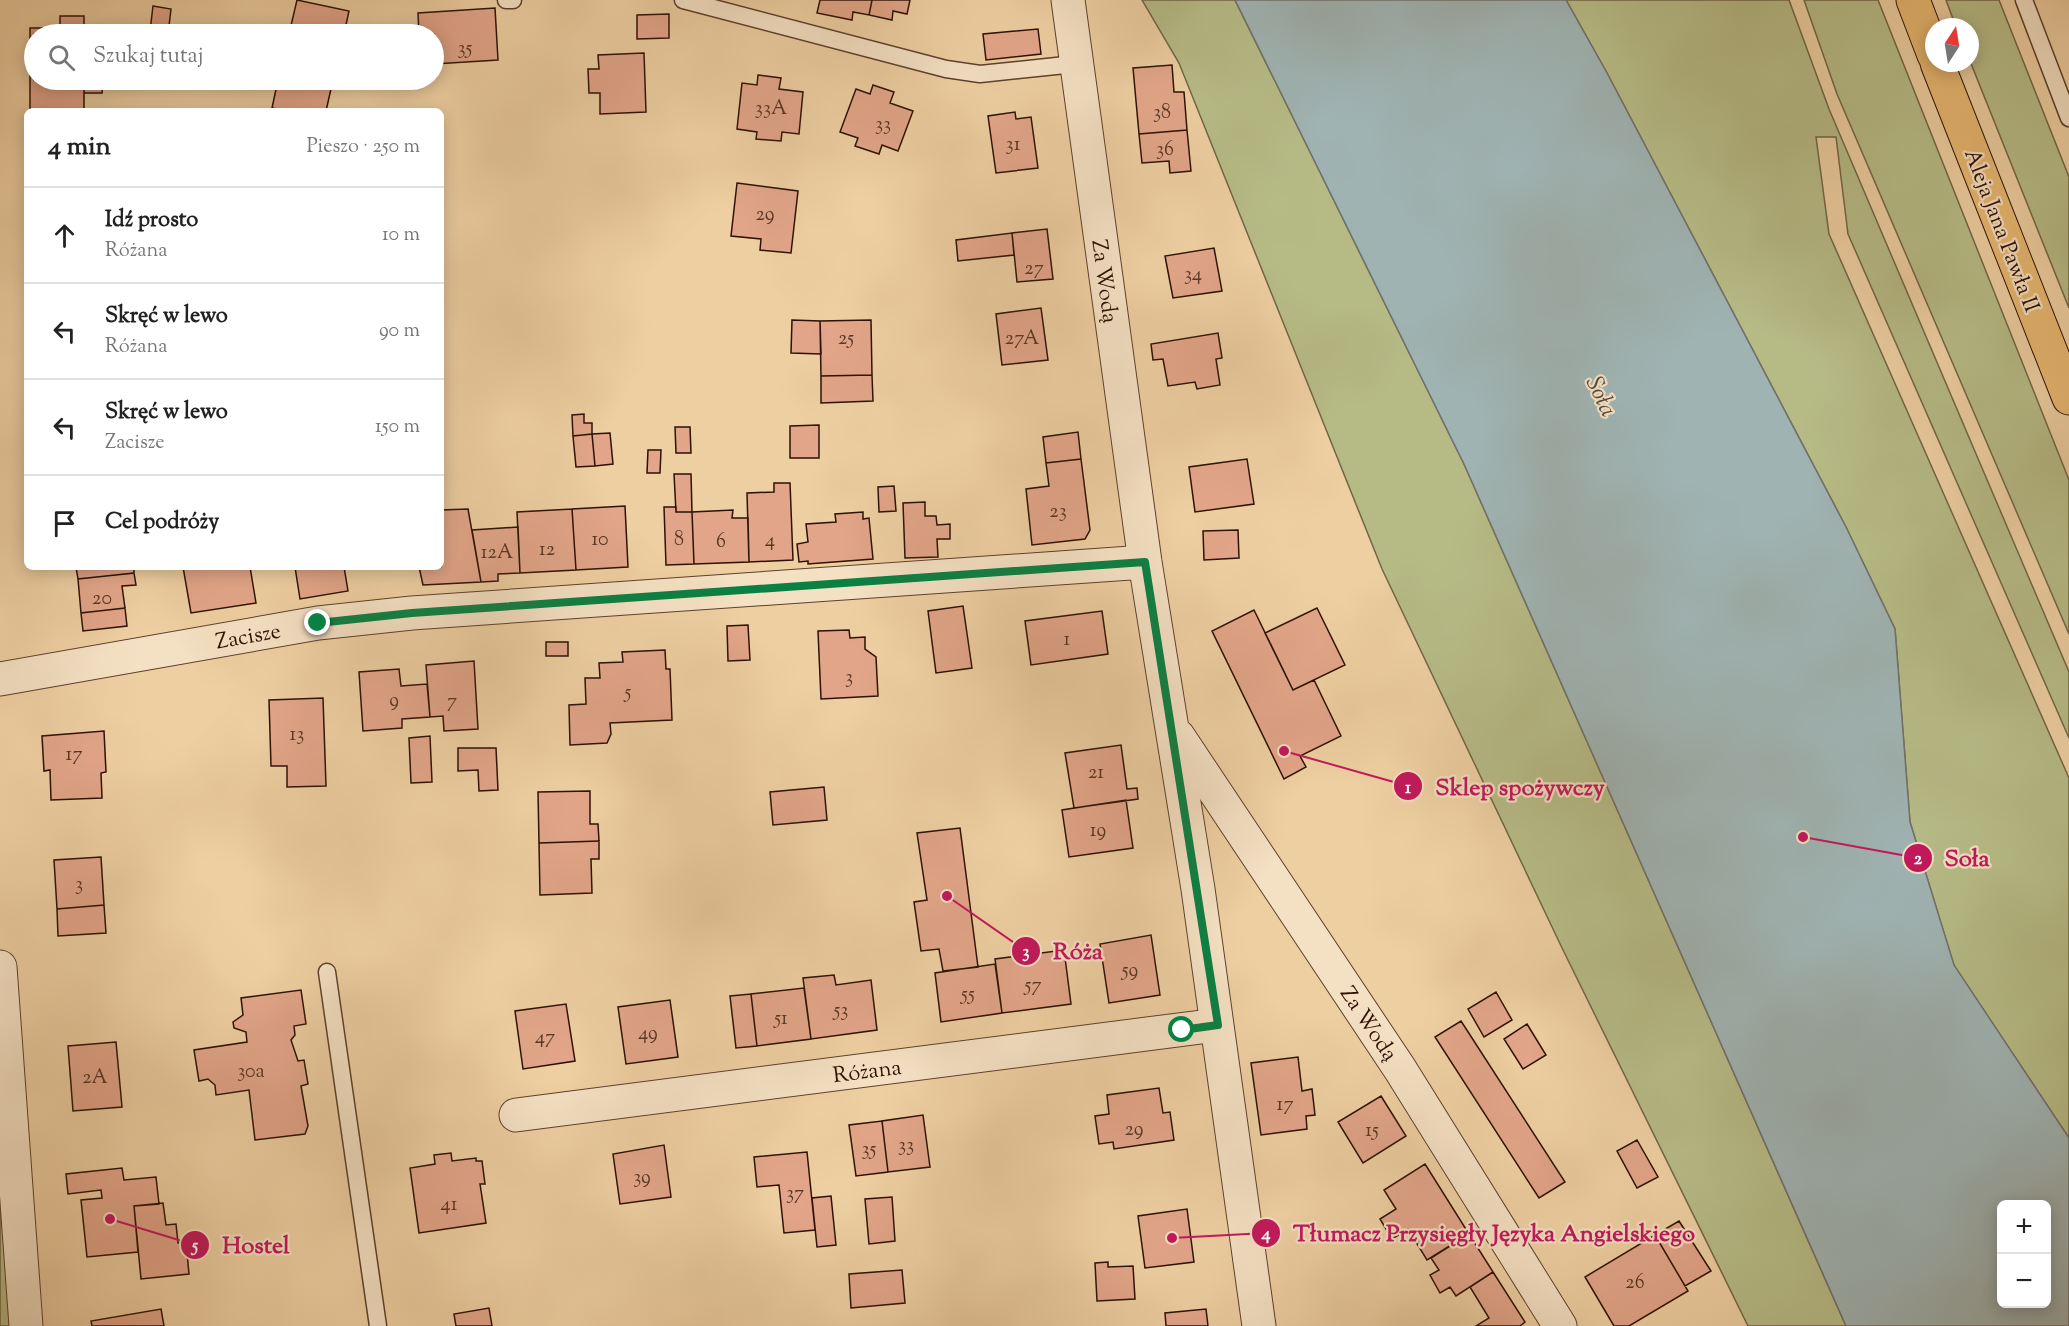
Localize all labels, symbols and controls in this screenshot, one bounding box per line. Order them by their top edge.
north arrow [1925,18,1979,72]
search box [24,24,444,90]
house number: 35 [458,35,473,64]
icon: search [45,41,78,74]
text: Szukaj tutaj [93,41,204,73]
house number: 33A [755,95,787,124]
house number: 38 [1153,99,1171,128]
house number: 33 [875,111,891,140]
text: 4 min [48,129,111,166]
house number: 31 [1006,131,1021,160]
text: Pieszo · 250 m [307,133,420,162]
house number: 36 [1156,136,1174,165]
street label: Aleja Jana Pawła II [1954,145,2046,318]
house number: 29 [755,201,775,230]
text: Idź prosto [105,205,198,237]
icon: ahead [48,219,81,252]
text: 10 m [382,221,420,250]
text: Różana [105,237,168,266]
street label: Za Wodą [1081,238,1125,325]
house number: 27 [1024,255,1044,284]
house number: 34 [1184,261,1202,290]
text: Skręć w lewo [105,301,228,333]
icon: left [48,315,81,348]
text: 90 m [379,317,420,346]
house number: 25 [838,325,854,354]
house number: 27A [1005,325,1039,354]
text: Różana [105,333,168,362]
water label: Soła [1576,371,1624,423]
text: Skręć w lewo [105,397,228,429]
icon: left [48,411,81,444]
text: 150 m [375,413,420,442]
text: Zacisze [105,429,165,458]
house number: 23 [1049,498,1067,527]
icon: arrive [48,507,81,540]
text: Cel podróży [105,507,219,539]
house number: 10 [591,526,609,555]
house number: 8 [674,526,684,555]
house number: 4 [765,527,775,556]
house number: 6 [716,528,726,557]
house number: 12 [539,536,555,565]
house number: 12A [481,539,513,568]
house number: 20 [92,585,112,614]
route end [304,609,330,635]
street label: Zacisze [213,616,284,659]
house number: 1 [1064,626,1071,655]
house number: 3 [845,664,853,693]
house number: 5 [624,679,632,708]
house number: 9 [389,687,399,716]
house number: 7 [447,688,457,717]
house number: 13 [290,721,304,750]
house number: 17 [66,741,82,770]
house number: 21 [1088,759,1104,788]
callout: Sklep spożywczy [1393,765,1617,807]
text: Sklep spożywczy [1435,772,1605,806]
text: 1 [1405,776,1412,802]
house number: 19 [1090,817,1106,846]
callout: Soła [1903,837,2002,879]
text: Soła [1944,843,1991,877]
text: 2 [1914,847,1923,873]
house number: 3 [75,871,83,900]
callout: Róża [1011,930,1115,972]
text: Róża [1053,936,1104,970]
text: 3 [1022,940,1030,966]
house number: 59 [1121,957,1138,986]
house number: 57 [1024,972,1041,1001]
house number: 55 [960,981,975,1010]
street label: Za Wodą [1331,981,1404,1068]
house number: 53 [833,997,848,1026]
house number: 51 [773,1005,788,1034]
route start [1168,1016,1194,1042]
house number: 49 [638,1020,658,1049]
house number: 47 [535,1024,555,1053]
street label: Różana [831,1053,903,1093]
house number: 30a [237,1058,265,1087]
house number: 2A [82,1064,108,1093]
house number: 17 [1277,1091,1293,1120]
house number: 29 [1124,1116,1144,1145]
house number: 15 [1365,1117,1379,1146]
house number: 33 [898,1132,914,1161]
house number: 35 [862,1136,877,1165]
house number: 39 [633,1164,651,1193]
house number: 37 [786,1180,804,1209]
house number: 41 [441,1191,458,1220]
map controls [1997,1200,2051,1308]
button: + [1997,1200,2051,1254]
callout: Tłumacz Przysięgły Języka Angielskiego [1251,1212,1707,1254]
text: Tłumacz Przysięgły Języka Angielskiego [1293,1218,1695,1252]
text: 4 [1260,1222,1271,1248]
callout: Hostel [180,1224,301,1266]
text: Hostel [222,1230,290,1264]
text: 5 [190,1234,199,1260]
button: − [1997,1254,2051,1308]
house number: 26 [1625,1269,1645,1298]

